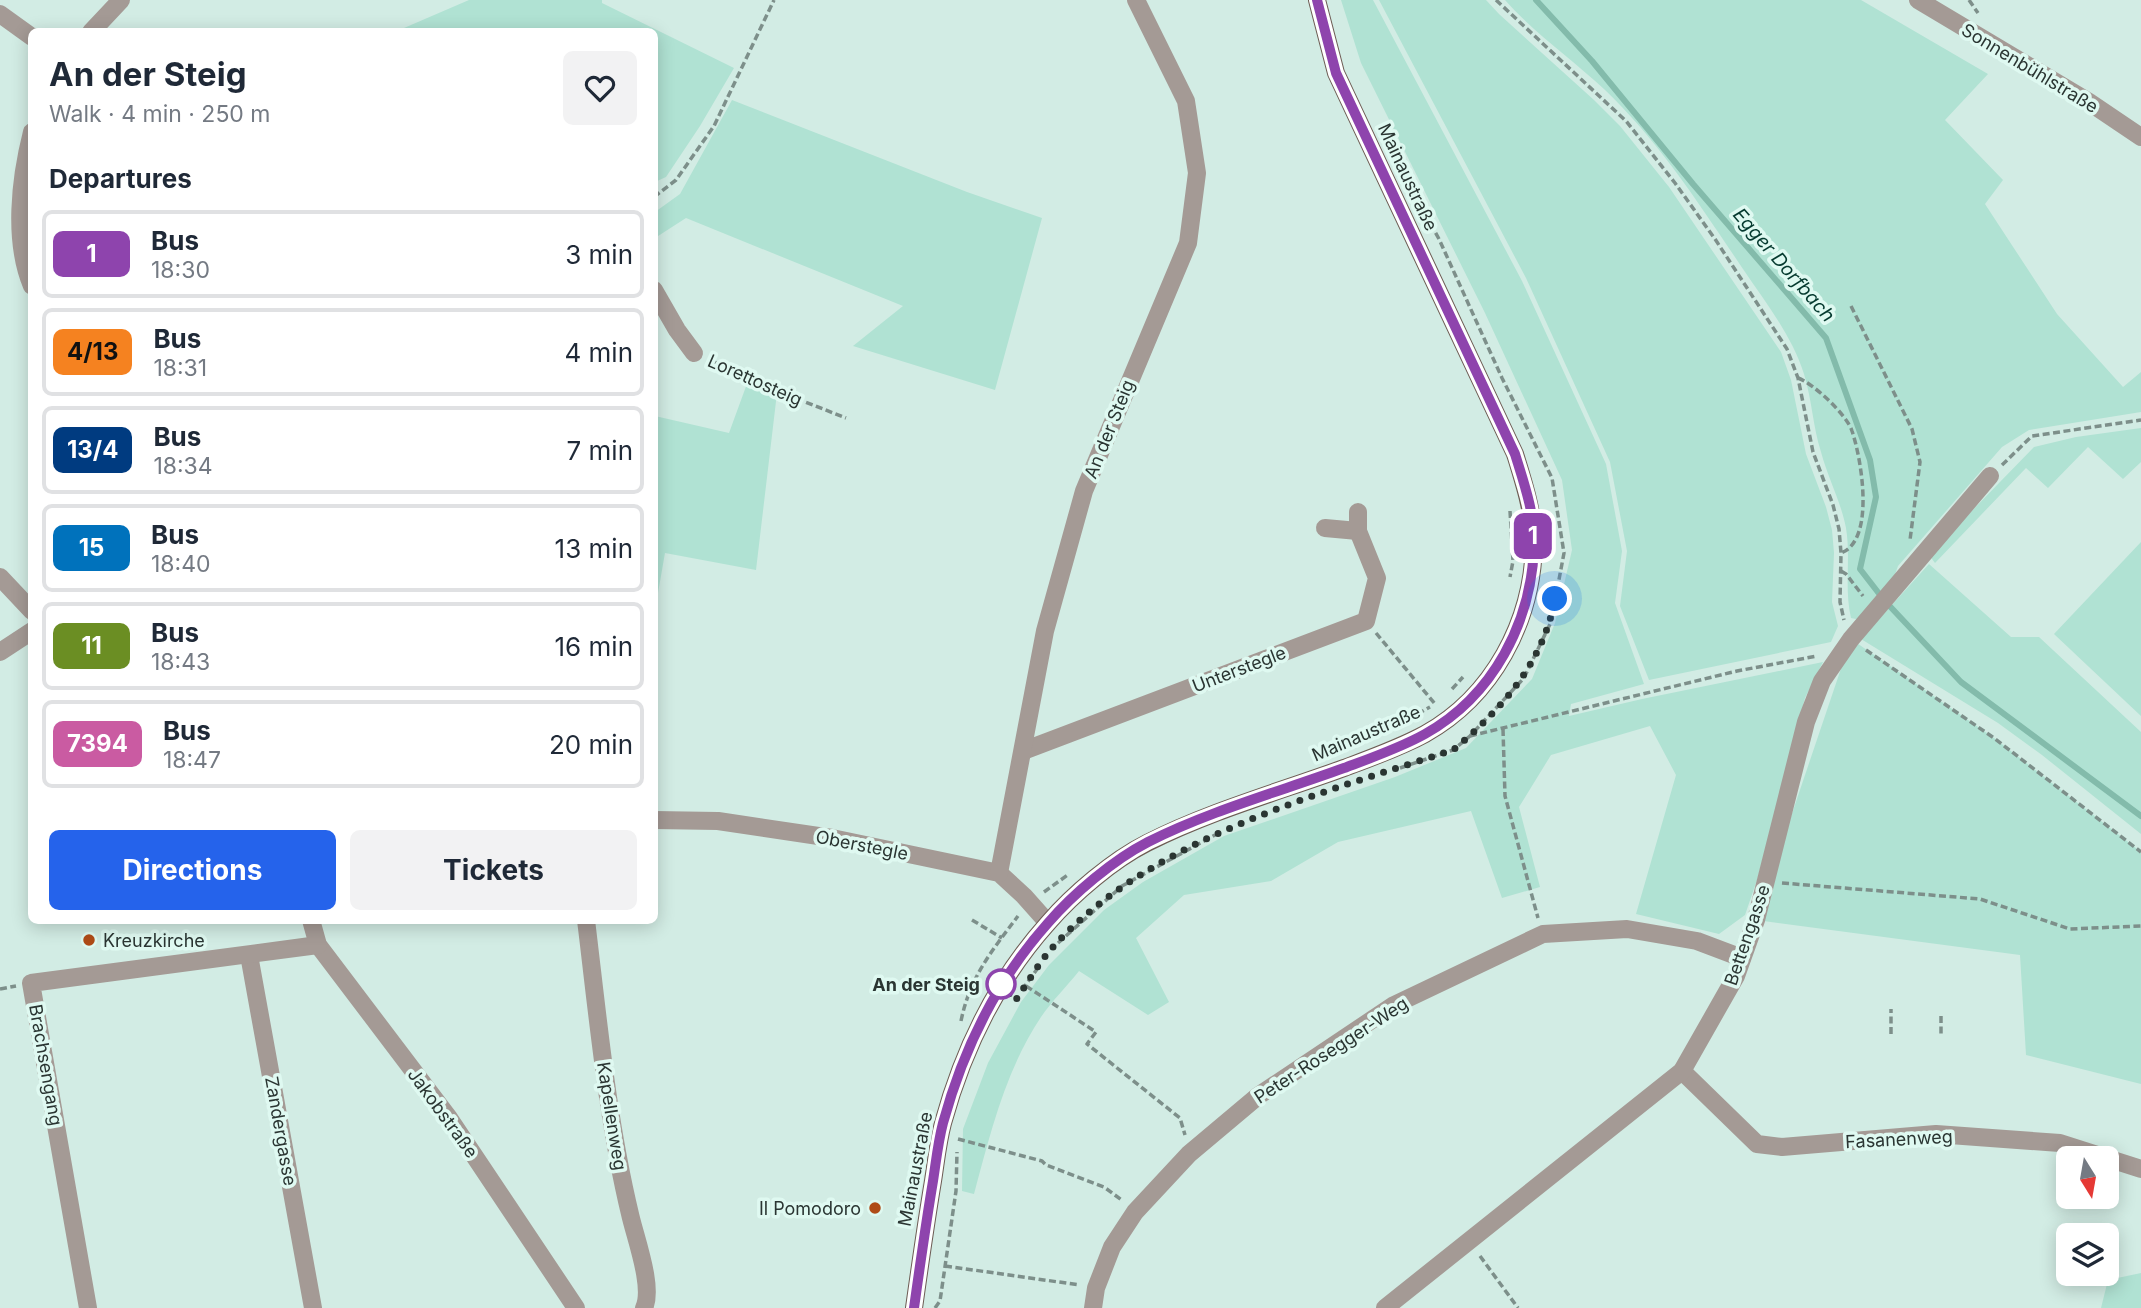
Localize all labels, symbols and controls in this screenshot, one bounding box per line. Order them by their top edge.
street label: Sonnenbühlstraße [1958,19,2102,117]
button: heart [563,51,637,125]
text: An der Steig [49,54,247,94]
text: Walk · 4 min · 250 m [49,100,271,128]
street label: Mainaustraße [1374,120,1442,234]
text: Departures [49,163,192,194]
water label: Egger Dorfbach [1728,203,1840,327]
text: Bus [151,225,199,256]
text: 1 [86,239,97,268]
text: 3 min [565,239,633,270]
text: 18:30 [151,256,210,284]
text: Bus [153,323,201,354]
text: 4/13 [67,337,118,366]
text: 4 min [564,337,633,368]
street label: Lorettosteig [705,350,805,410]
text: 18:31 [153,354,207,382]
street label: An der Steig [1080,377,1138,481]
text: Bus [153,421,201,452]
text: 13/4 [67,435,118,464]
text: 7 min [567,435,633,466]
text: 18:34 [153,452,213,480]
line badge: 1 [1510,513,1556,559]
text: Bus [151,519,199,550]
text: 1 [1528,521,1538,550]
text: 15 [79,533,104,562]
text: 13 min [555,533,633,564]
text: 18:40 [151,550,211,578]
your location [1537,581,1572,616]
text: Bus [151,617,199,648]
text: 11 [81,631,102,660]
text: 16 min [555,631,633,662]
street label: Unterstegle [1189,642,1289,696]
text: 18:43 [151,648,210,676]
street label: Mainaustraße [1309,701,1423,765]
text: Bus [163,715,211,746]
text: 7394 [67,729,128,758]
text: 20 min [549,729,633,760]
text: 18:47 [163,746,221,774]
street label: Oberstegle [814,826,910,864]
button: Directions [49,830,336,910]
button: Tickets [350,830,637,910]
street label: Bettengasse [1720,882,1774,988]
place label: Kreuzkirche [103,930,205,951]
marker: Kreuzkirche [81,932,97,948]
marker: An der Steig [986,969,1016,999]
place label: An der Steig [872,974,980,995]
street label: Peter-Rosegger-Weg [1250,992,1412,1108]
street label: Brachsengang [25,1003,67,1127]
street label: Kapellenweg [593,1060,631,1172]
street label: Jakobstraße [403,1064,483,1162]
street label: Zandergasse [261,1075,301,1187]
street label: Mainaustraße [894,1110,936,1228]
street label: Fasanenweg [1845,1126,1953,1152]
north arrow [2056,1146,2119,1209]
map controls [2056,1146,2119,1286]
place label: Il Pomodoro [759,1198,861,1219]
marker: Il Pomodoro [867,1200,883,1216]
button: layers [2056,1223,2119,1286]

